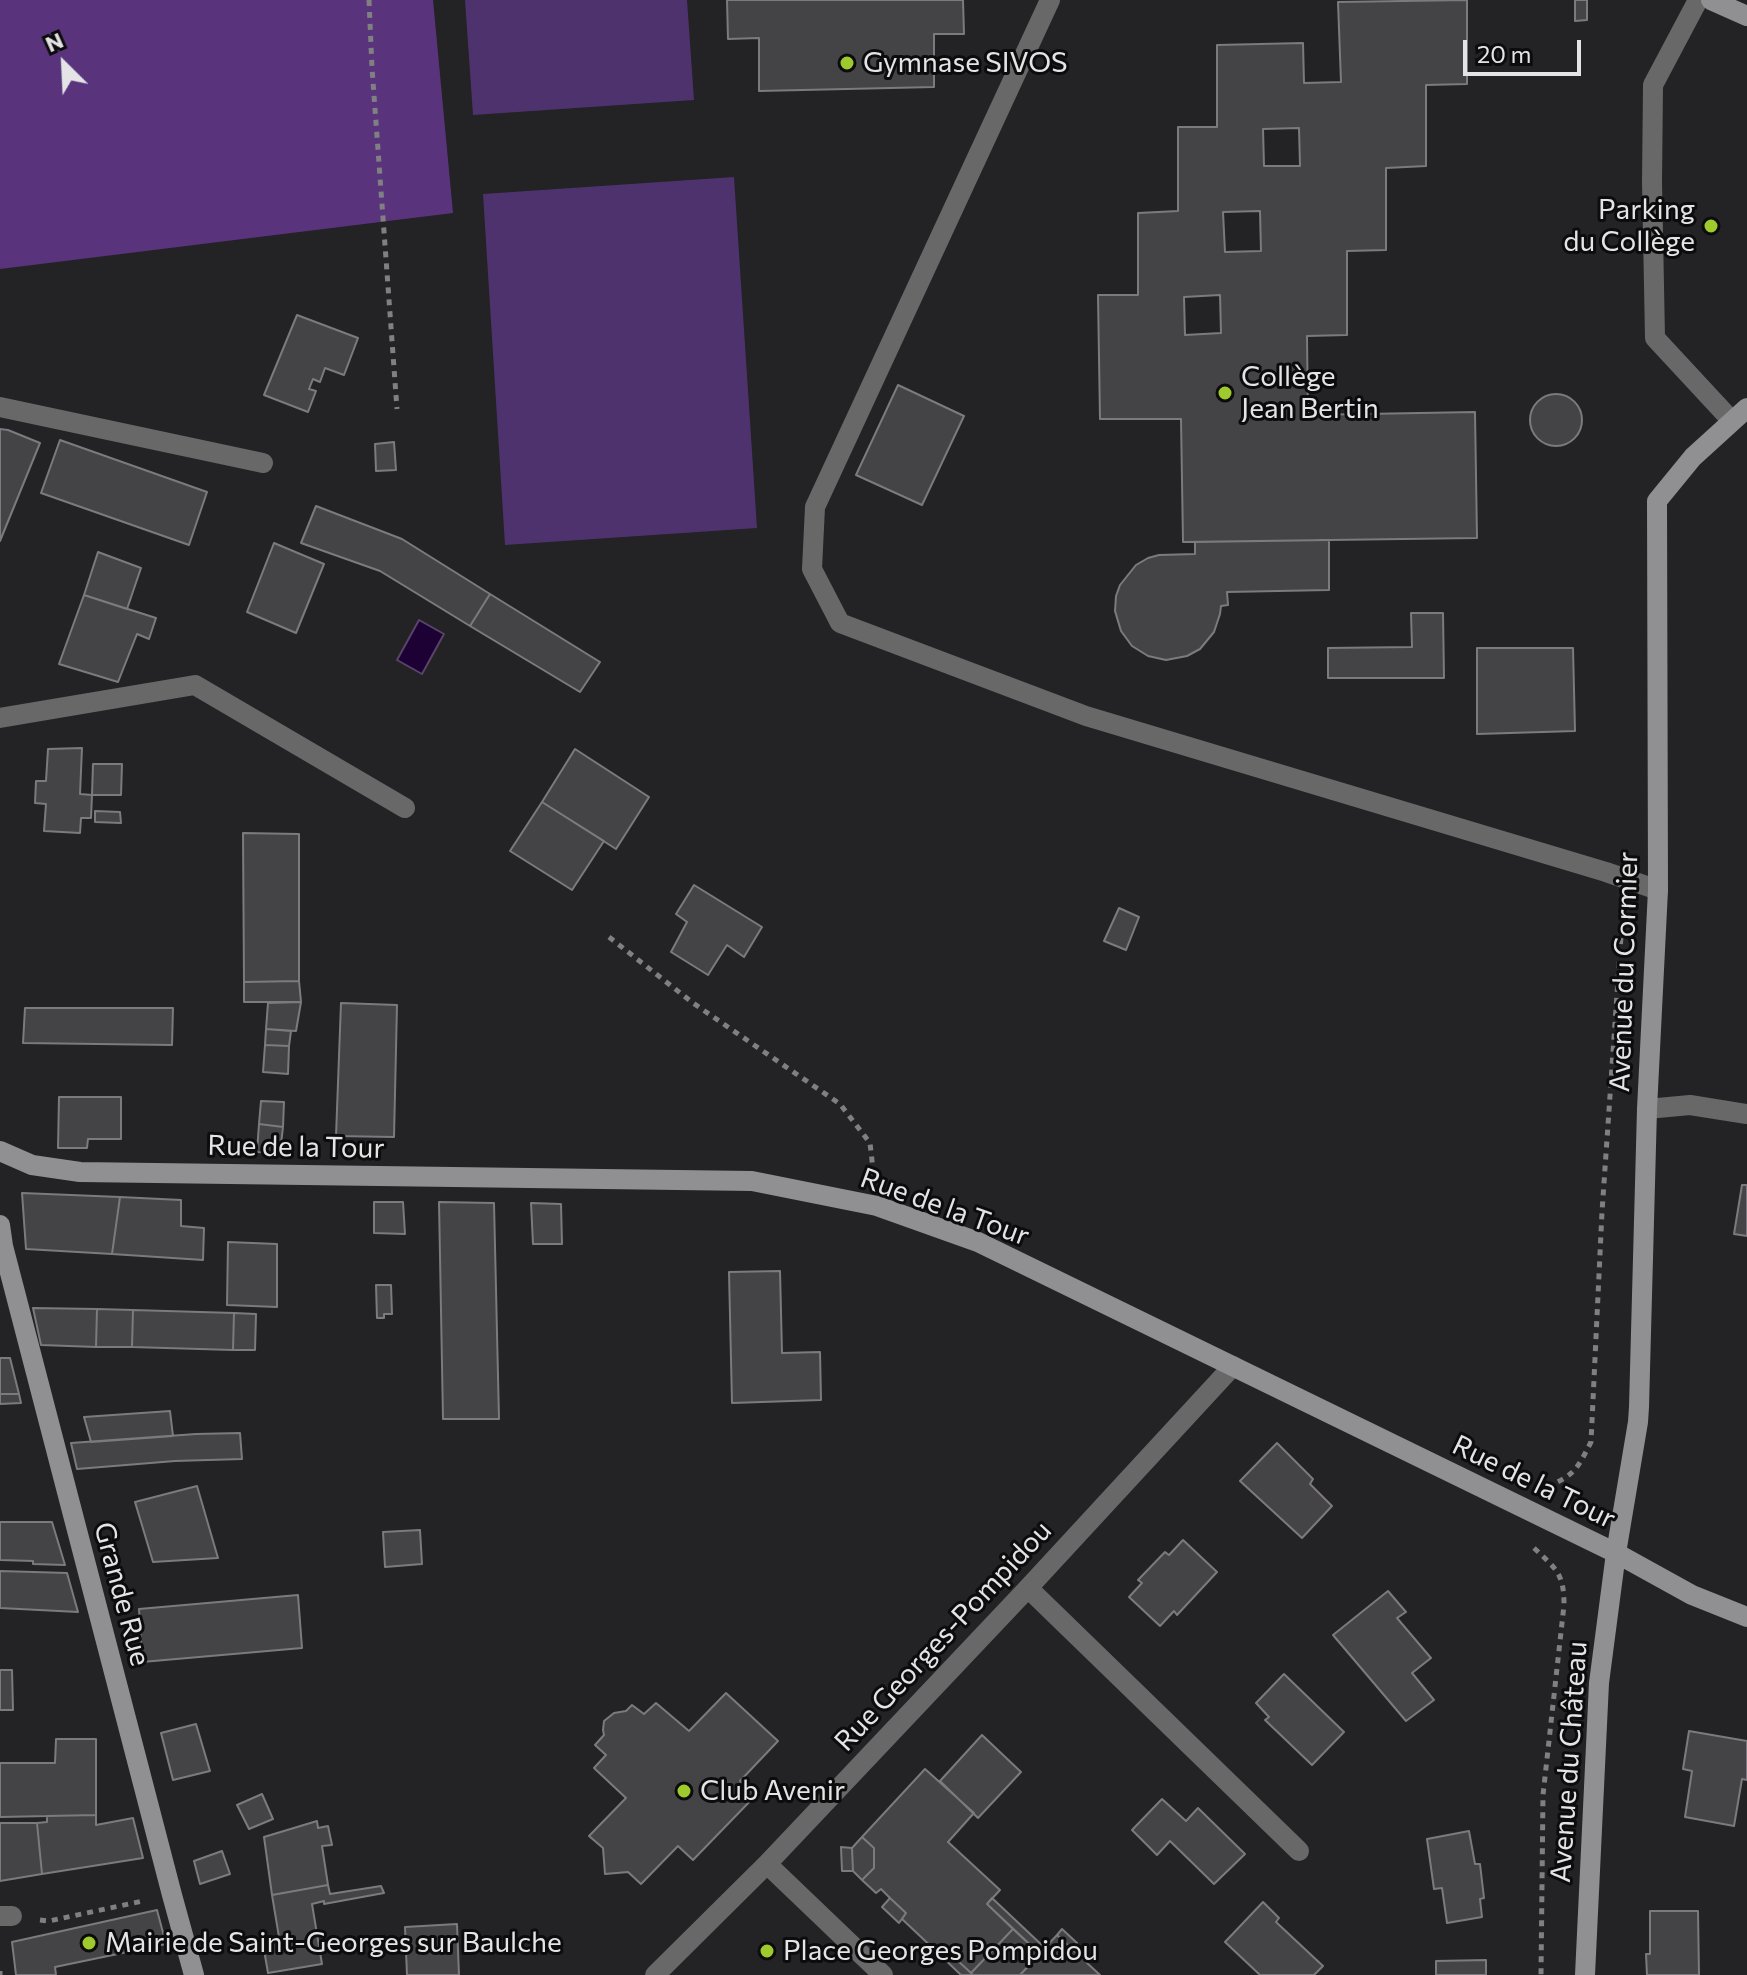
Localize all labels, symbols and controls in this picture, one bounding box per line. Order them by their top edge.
north arrow [24,24,104,104]
scale bar [1467,24,1585,74]
text: N [41,26,67,57]
text: 20 m [1477,39,1531,68]
place label: Gymnase SIVOS [863,46,1068,80]
marker: Gymnase SIVOS [838,54,856,72]
place label: Parking du Collège [1563,193,1695,259]
marker: Parking du Collège [1702,217,1720,235]
place label: Collège Jean Bertin [1241,360,1379,426]
marker: Collège Jean Bertin [1216,384,1234,402]
street label: Avenue du Cormier [1603,851,1645,1093]
street label: Rue de la Tour [207,1129,385,1165]
street label: Rue de la Tour [856,1161,1034,1253]
street label: Rue de la Tour [1447,1428,1621,1536]
street label: Rue Georges-Pompidou [828,1514,1058,1758]
street label: Grande Rue [87,1518,157,1670]
street label: Avenue du Château [1544,1640,1594,1884]
place label: Club Avenir [700,1774,845,1808]
marker: Club Avenir [675,1782,693,1800]
place label: Mairie de Saint-Georges sur Baulche [105,1926,562,1960]
marker: Mairie de Saint-Georges sur Baulche [80,1934,98,1952]
place label: Place Georges Pompidou [783,1934,1098,1968]
marker: Place Georges Pompidou [758,1942,776,1960]

